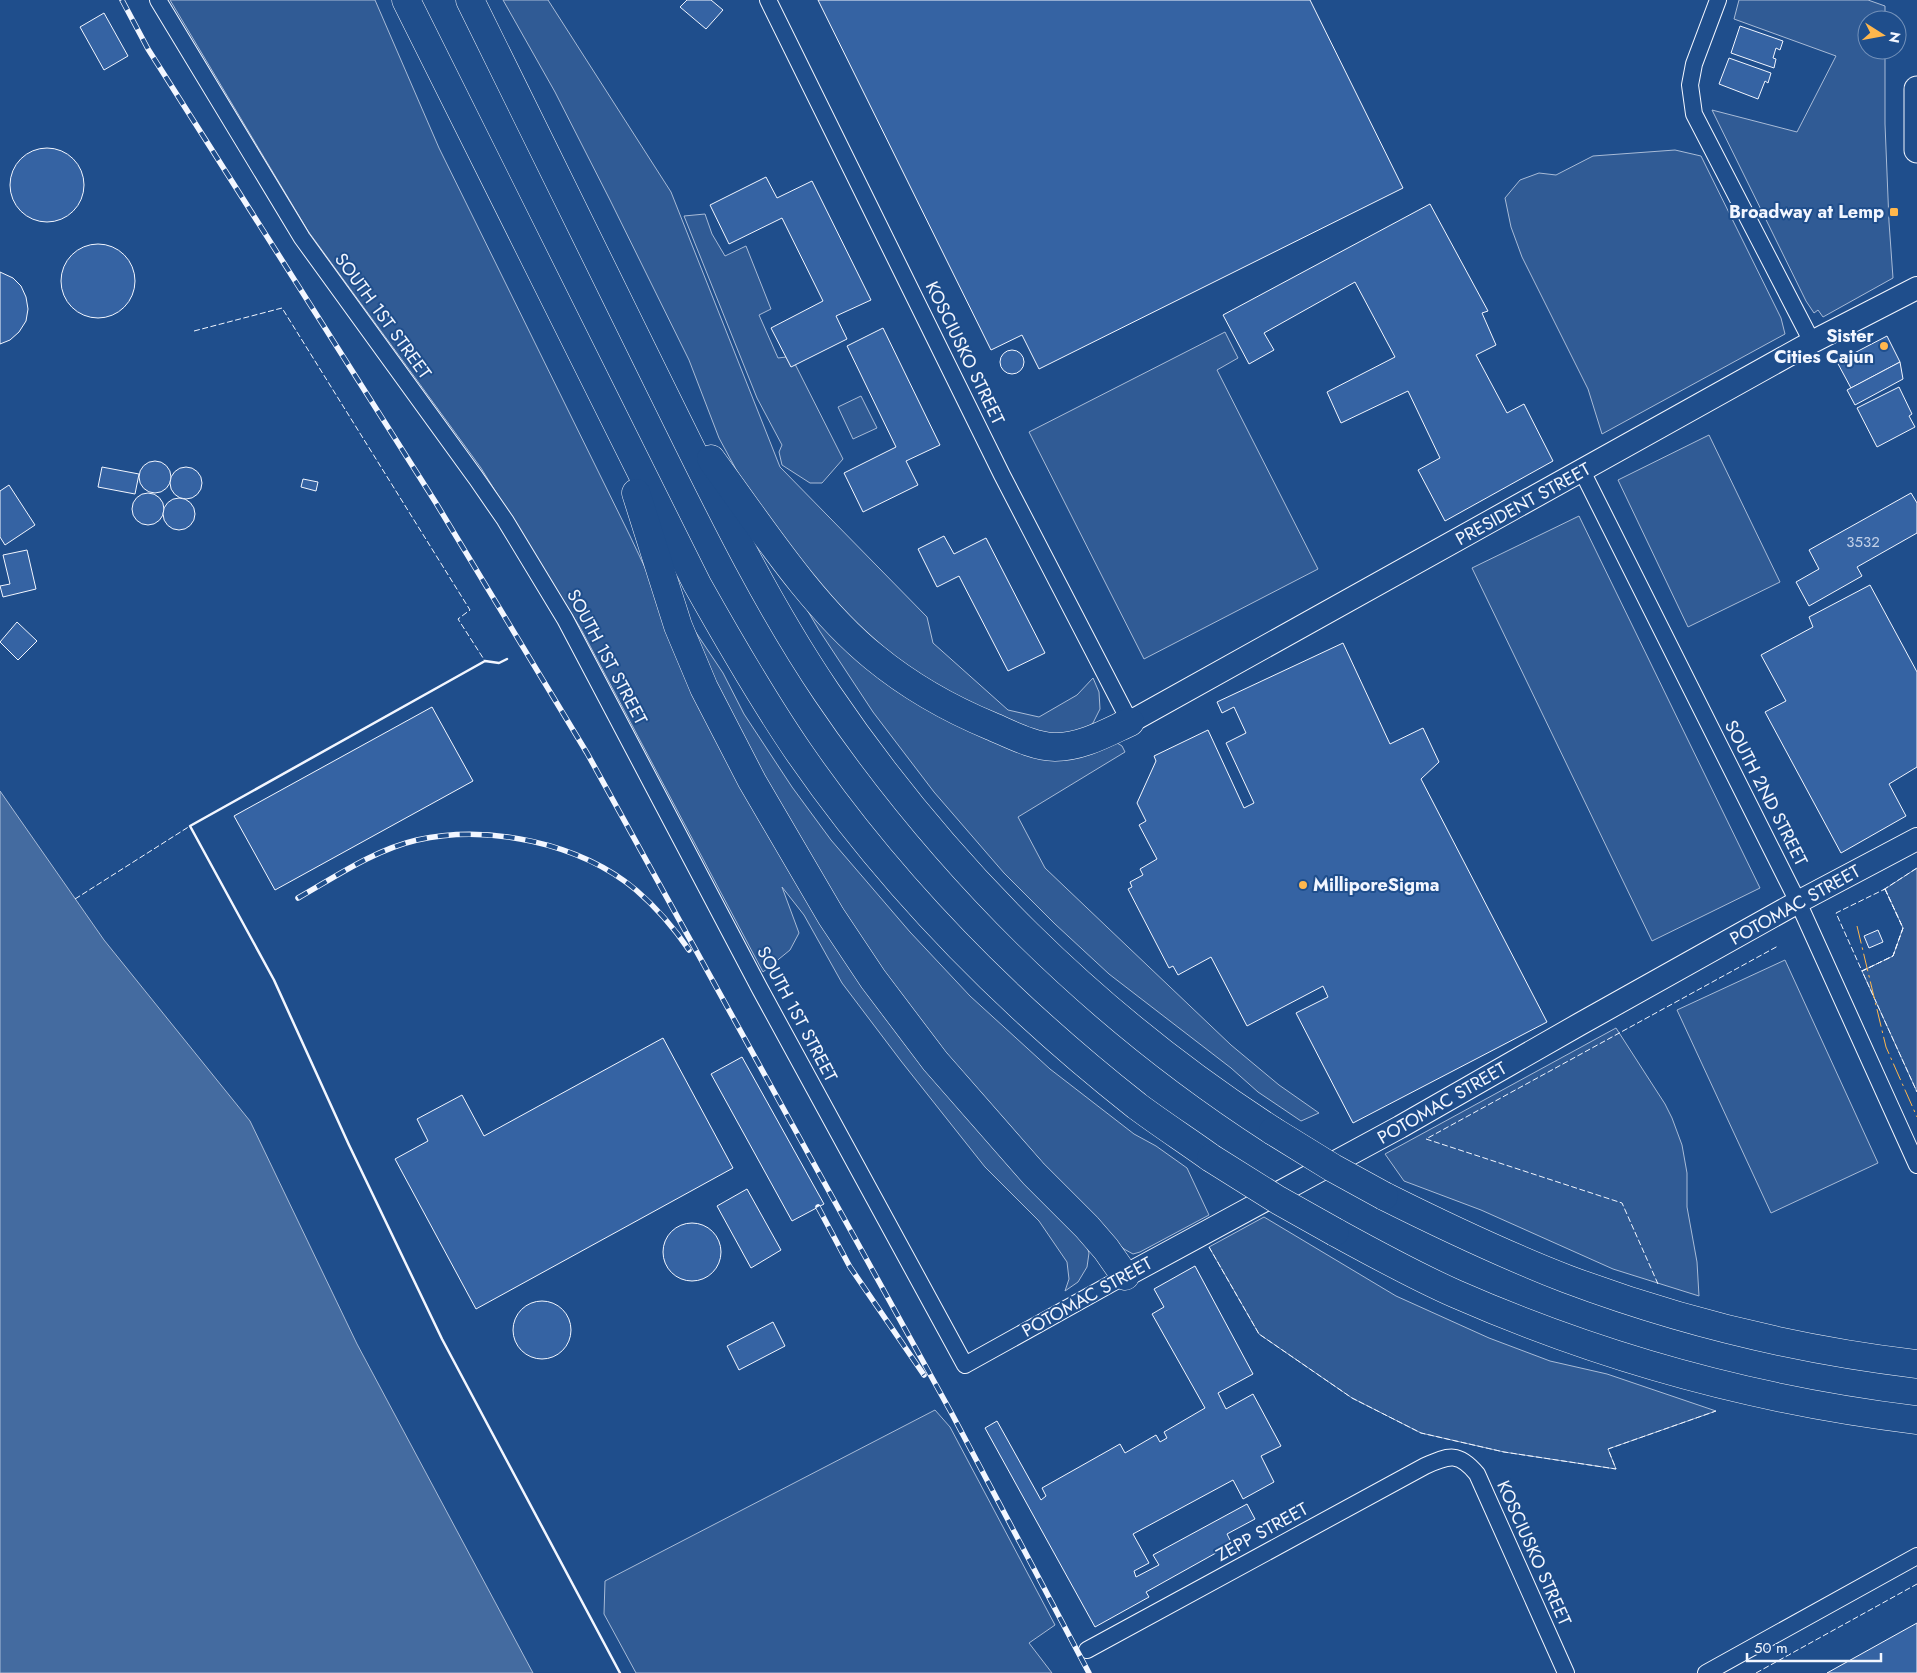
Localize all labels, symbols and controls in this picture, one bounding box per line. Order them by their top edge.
north arrow [1857,10,1907,60]
text: N [1884,30,1906,45]
place label: Broadway at Lemp [1729,199,1884,225]
marker: Broadway at Lemp [1888,206,1900,218]
street label: SOUTH 1ST STREET [328,248,438,385]
street label: KOSCIUSKO STREET [919,277,1011,430]
place label: Sister Cities Cajun [1774,323,1875,370]
marker: Sister Cities Cajun [1878,340,1890,352]
street label: PRESIDENT STREET [1451,456,1596,552]
house number: 3532 [1846,531,1880,553]
street label: SOUTH 1ST STREET [560,585,654,730]
street label: SOUTH 2ND STREET [1718,716,1814,871]
street label: POTOMAC STREET [1725,858,1865,952]
place label: MilliporeSigma [1313,872,1440,898]
marker: MilliporeSigma [1297,879,1309,891]
street label: SOUTH 1ST STREET [750,942,844,1087]
street label: POTOMAC STREET [1373,1055,1512,1151]
street label: POTOMAC STREET [1017,1250,1157,1344]
street label: KOSCIUSKO STREET [1490,1476,1578,1630]
street label: ZEPP STREET [1211,1496,1313,1568]
scale bar [1747,1630,1881,1662]
text: 50 m [1754,1637,1788,1659]

